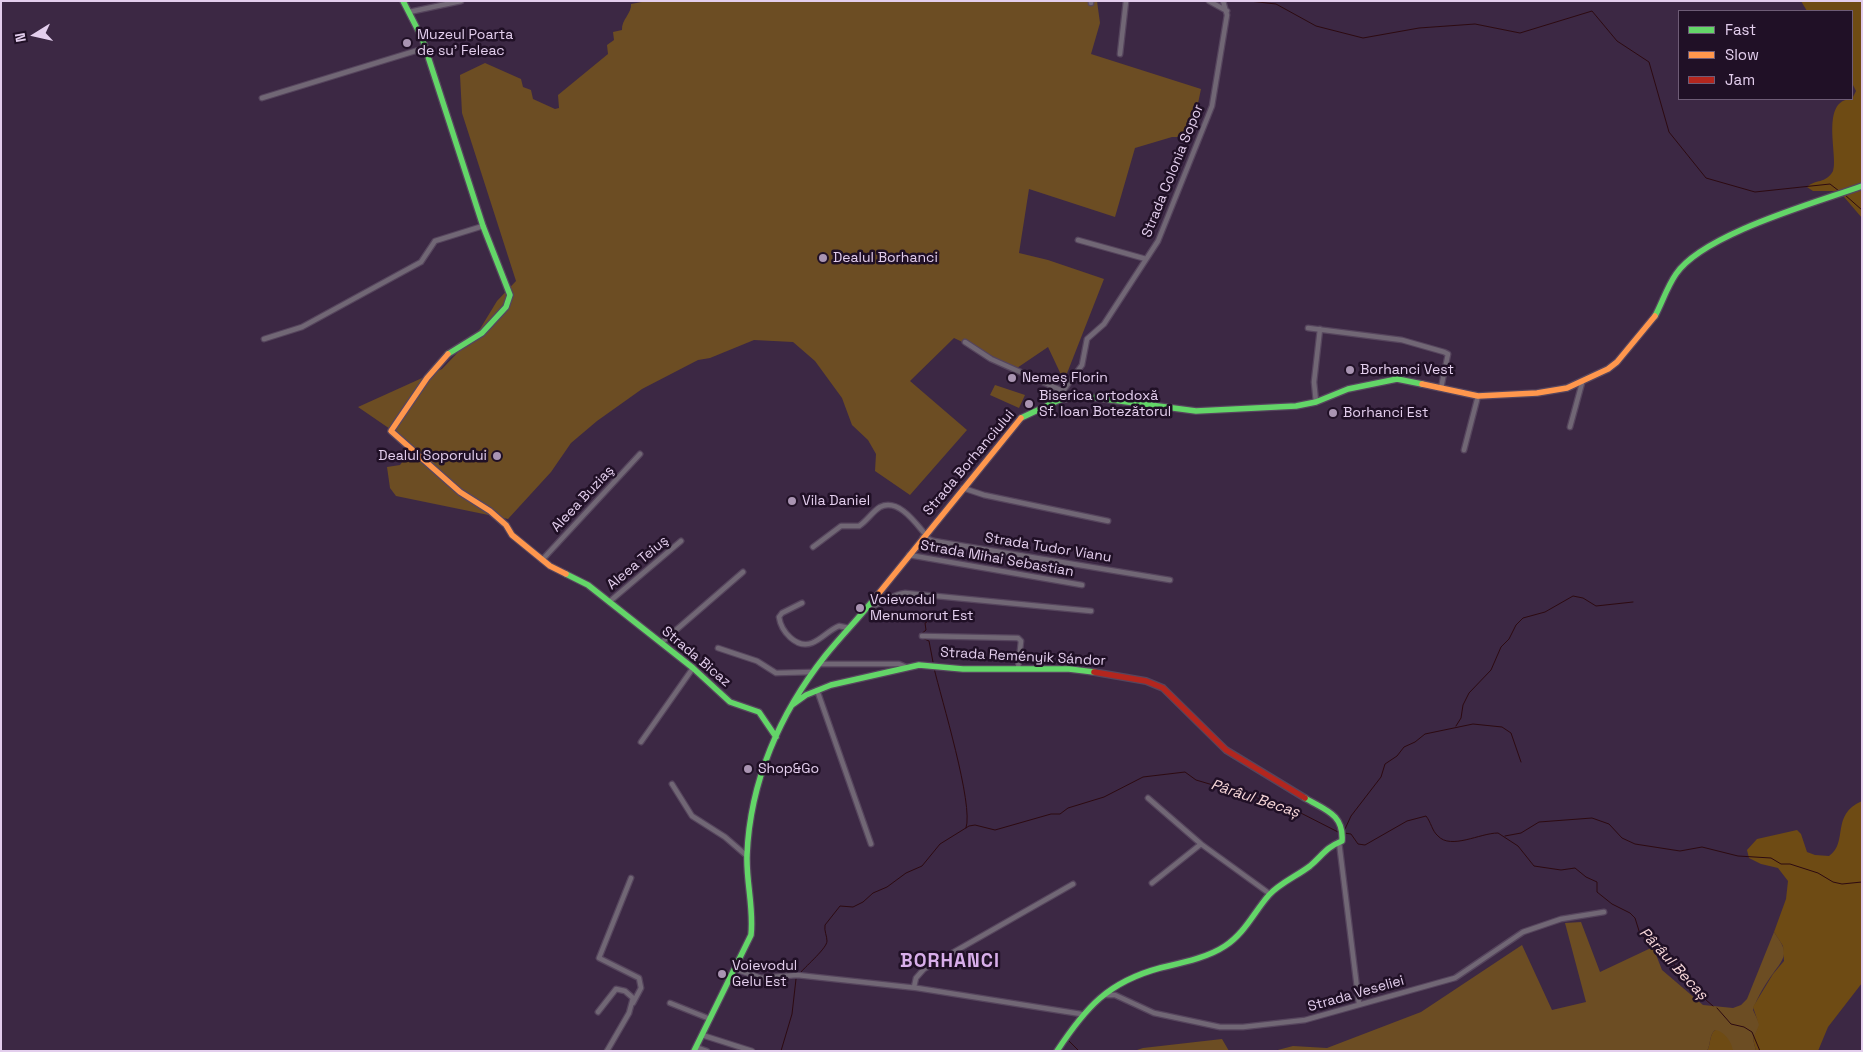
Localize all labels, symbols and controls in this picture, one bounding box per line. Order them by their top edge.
north arrow [10,10,60,60]
legend [1678,10,1853,100]
text: Fast [1725,20,1756,39]
place label: Muzeul Poarta de su' Feleac [417,27,513,59]
text: N [11,31,30,44]
marker: Muzeul Poarta de su' Feleac [401,37,413,49]
text: Slow [1725,45,1759,64]
text: Jam [1725,70,1755,89]
street label: Strada Colonia Sopor [1139,102,1207,240]
place label: Dealul Borhanci [833,250,938,266]
marker: Dealul Borhanci [817,252,829,264]
place label: Borhanci Vest [1360,362,1454,378]
marker: Borhanci Vest [1344,364,1356,376]
place label: Nemeș Florin [1022,370,1108,386]
marker: Nemeș Florin [1006,372,1018,384]
place label: Biserica ortodoxă Sf. Ioan Botezătorul [1039,388,1171,421]
marker: Biserica ortodoxă Sf. Ioan Botezătorul [1023,398,1035,410]
place label: Borhanci Est [1343,405,1428,421]
street label: Strada Borhanciului [920,407,1018,519]
marker: Borhanci Est [1327,407,1339,419]
place label: Dealul Soporului [378,448,487,464]
marker: Dealul Soporului [491,450,503,462]
street label: Aleea Buziaş [548,462,618,536]
place label: Vila Daniel [802,493,870,509]
marker: Vila Daniel [786,495,798,507]
street label: Strada Tudor Vianu [983,530,1113,566]
street label: Aleea Teiuş [604,532,672,594]
street label: Strada Mihai Sebastian [919,537,1075,581]
place label: Voievodul Menumorut Est [870,592,974,624]
marker: Voievodul Menumorut Est [854,602,866,614]
street label: Strada Bicaz [658,623,734,691]
street label: Strada Reményik Sándor [940,644,1106,670]
place label: Shop&Go [758,761,819,777]
marker: Shop&Go [742,763,754,775]
water label: Pârâul Becaș [1208,776,1302,822]
water label: Pârâul Becaș [1635,924,1711,1004]
district label: BORHANCI [899,951,1001,973]
place label: Voievodul Gelu Est [732,958,797,990]
marker: Voievodul Gelu Est [716,968,728,980]
street label: Strada Veseliei [1306,972,1406,1016]

